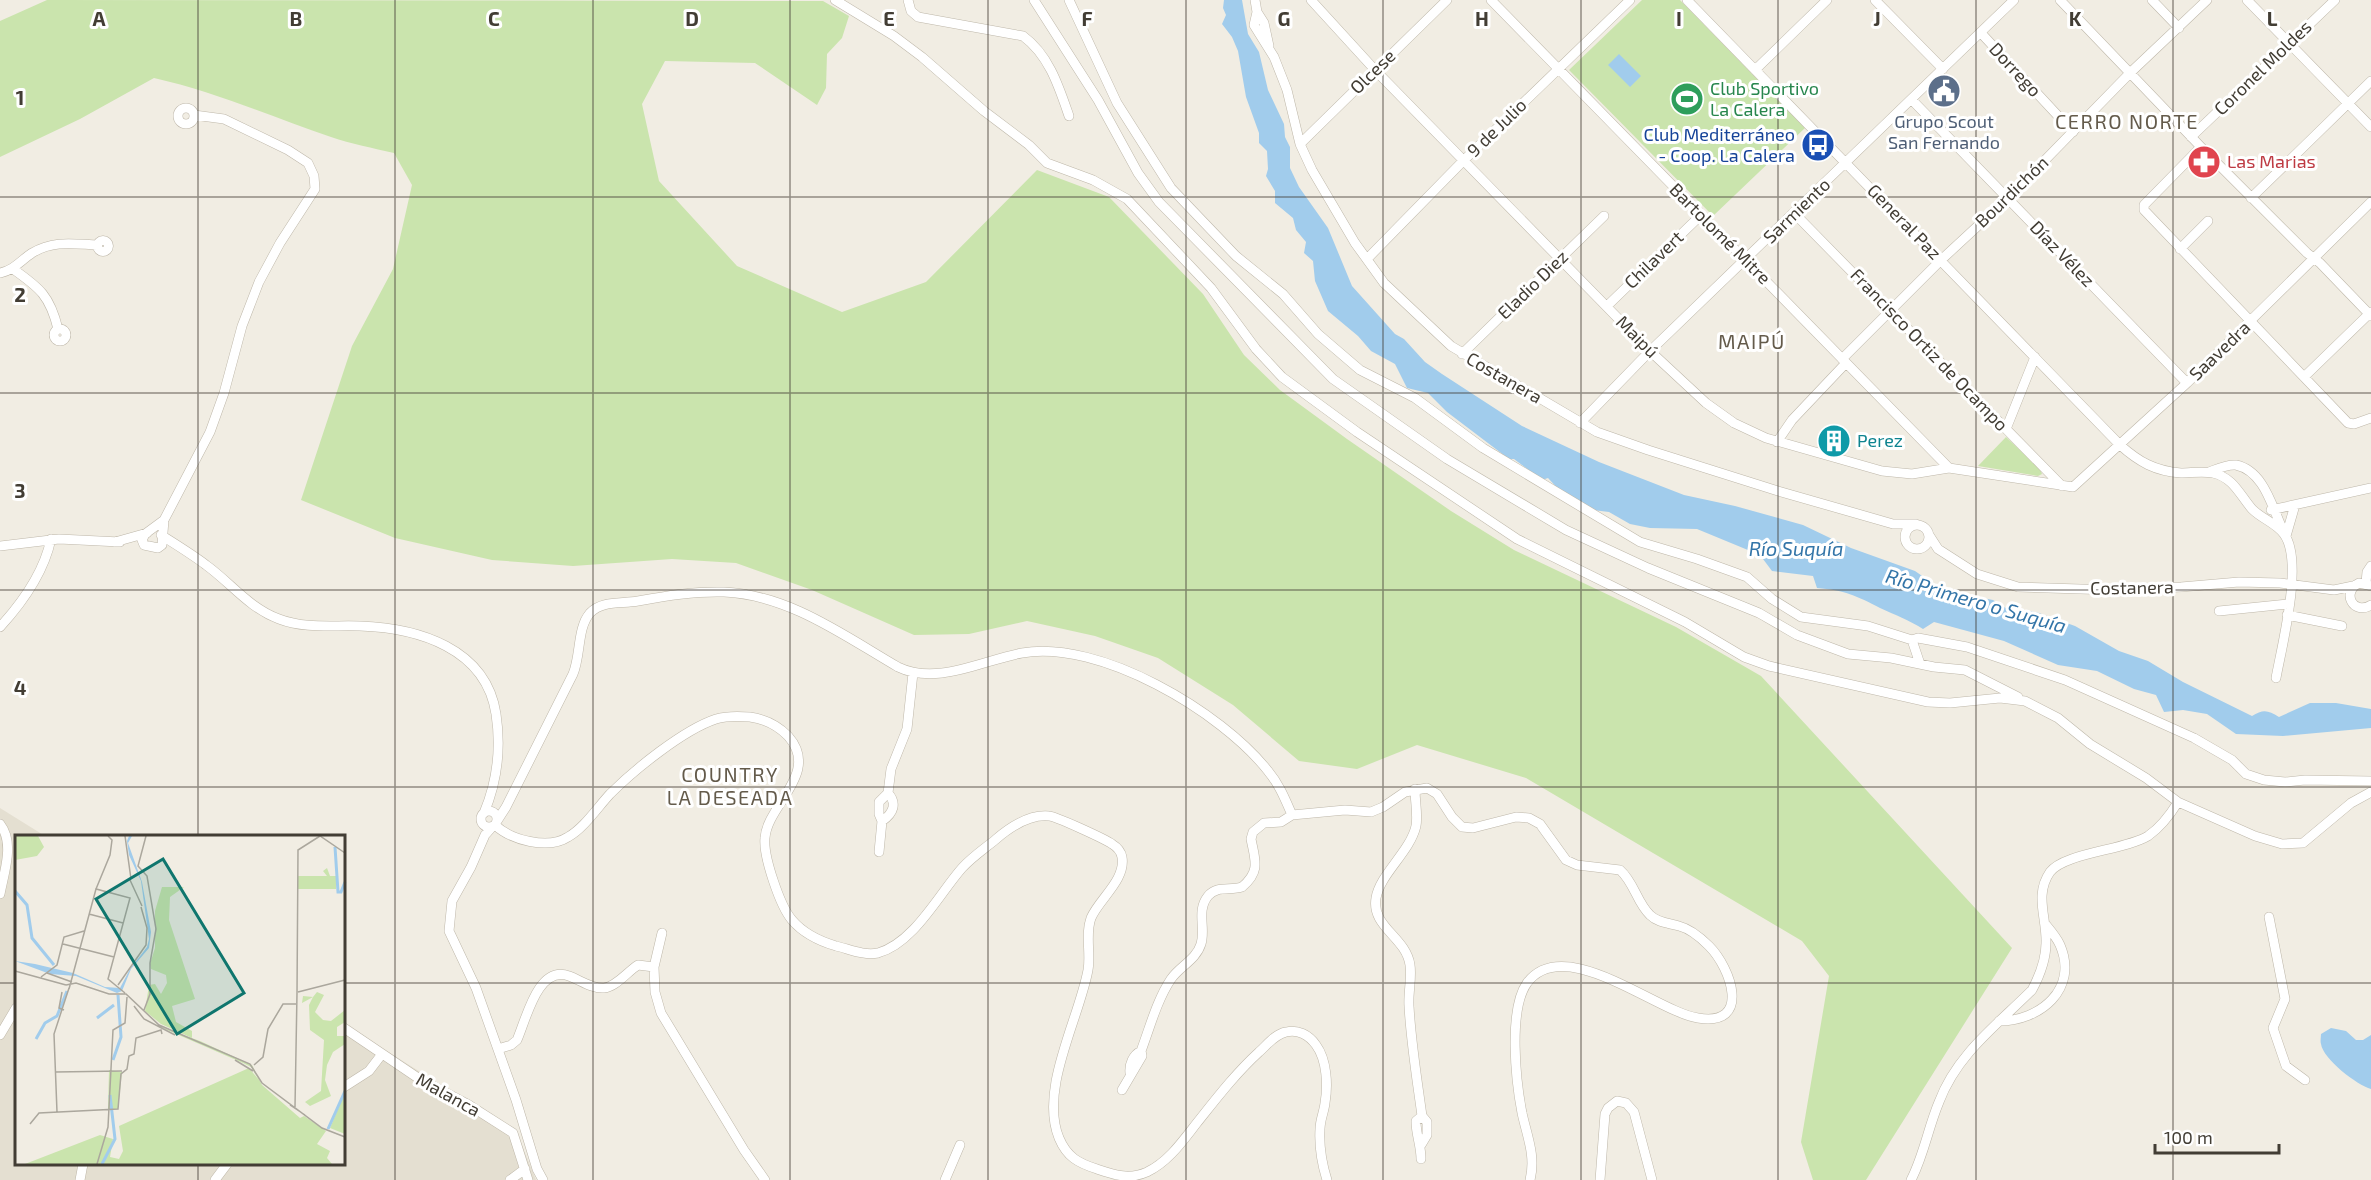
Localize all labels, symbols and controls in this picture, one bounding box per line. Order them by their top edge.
text: A [92,6,106,30]
text: B [290,6,302,30]
text: C [488,6,500,30]
text: D [685,6,699,30]
text: E [883,6,895,30]
text: F [1081,6,1093,30]
text: G [1278,6,1290,30]
text: H [1475,6,1489,30]
text: I [1676,6,1682,30]
text: J [1873,6,1881,30]
text: K [2069,6,2082,30]
text: L [2267,6,2278,30]
street label: Coronel Moldes [2209,15,2316,119]
street label: Dorrego [1985,38,2046,101]
street label: Olcese [1345,44,1400,98]
public building icon: Grupo Scout San Fernando [1926,73,1962,109]
place label: Club Sportivo La Calera [1710,77,1819,120]
sports icon: Club Sportivo La Calera [1669,81,1705,117]
text: 1 [16,85,24,109]
street label: 9 de Julio [1462,94,1531,161]
district label: CERRO NORTE [2055,109,2199,133]
place label: Grupo Scout San Fernando [1888,110,2000,153]
place label: Club Mediterráneo - Coop. La Calera [1643,123,1795,166]
bus stop icon: Club Mediterráneo - Coop. La Calera [1800,127,1836,163]
pharmacy icon: Las Marias [2186,144,2222,180]
place label: Las Marias [2227,150,2316,172]
street label: Bourdichón [1970,151,2053,232]
street label: Sarmiento [1758,173,1834,248]
street label: Bartolomé Mitre [1666,178,1776,288]
street label: General Paz [1863,179,1946,264]
street label: Díaz Vélez [2026,216,2100,291]
street label: Chilavert [1619,226,1688,293]
street label: Eladio Diez [1492,245,1572,323]
street label: Francisco Ortiz de Ocampo [1846,264,2013,435]
text: 2 [14,282,26,306]
street label: Maipú [1612,311,1663,362]
street label: Saavedra [2184,316,2254,385]
district label: MAIPÚ [1718,329,1786,353]
street label: Costanera [1463,347,1546,408]
building icon: Perez [1816,423,1852,459]
place label: Perez [1857,429,1903,451]
text: 3 [14,478,26,502]
water label: Río Suquía [1749,536,1843,560]
water label: Río Primero o Suquía [1883,563,2069,637]
street label: Costanera [2090,575,2174,599]
text: 4 [14,675,27,699]
district label: COUNTRY LA DESEADA [667,762,793,809]
inset map [15,835,345,1165]
street label: Malanca [413,1068,484,1121]
scale bar [2155,1117,2280,1155]
text: 100 m [2164,1126,2213,1148]

